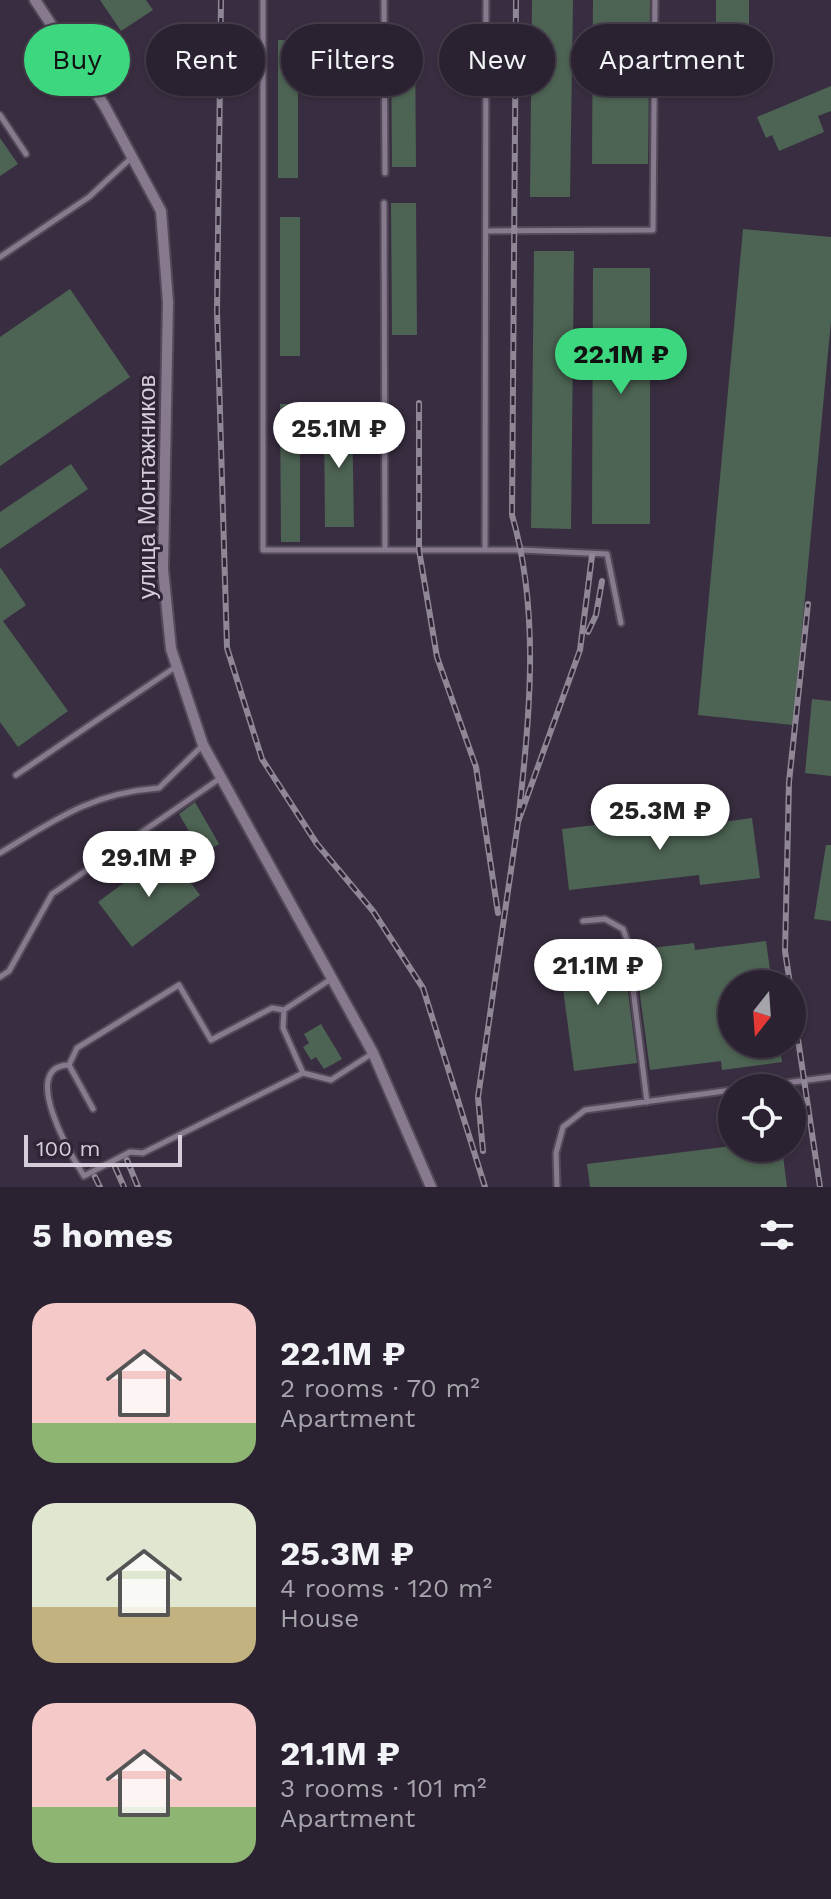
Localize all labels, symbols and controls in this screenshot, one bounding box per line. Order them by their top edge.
chip: Buy [24,24,130,96]
chip: Rent [146,24,265,96]
chip: Filters [281,24,423,96]
chip: New [439,24,555,96]
chip: Apartment [571,24,773,96]
pin: 22.1M ₽ [547,328,695,396]
text: 22.1M ₽ [573,339,669,369]
street label: улица Монтажников [133,375,161,599]
pin: 25.1M ₽ [265,402,413,470]
text: 25.1M ₽ [291,413,387,443]
pin: 25.3M ₽ [586,784,734,852]
text: 25.3M ₽ [609,795,711,825]
pin: 29.1M ₽ [75,831,223,899]
text: 29.1M ₽ [101,842,197,872]
pin: 21.1M ₽ [524,939,672,1007]
text: 21.1M ₽ [552,950,644,980]
north arrow [718,970,806,1058]
map controls [718,970,806,1162]
button: locate [718,1074,806,1162]
scale bar [24,1131,182,1167]
text: 100 m [36,1136,100,1161]
icon: filters [755,1213,799,1257]
text: 5 homes [32,1215,173,1255]
text: 22.1M ₽ [280,1333,406,1373]
icon: home [96,1335,192,1431]
text: 2 rooms · 70 m² [280,1373,480,1403]
text: Apartment [280,1403,416,1433]
text: 25.3M ₽ [280,1533,414,1573]
icon: home [96,1535,192,1631]
text: 4 rooms · 120 m² [280,1573,492,1603]
text: House [280,1603,359,1633]
text: 21.1M ₽ [280,1733,400,1773]
icon: home [96,1735,192,1831]
text: 3 rooms · 101 m² [280,1773,487,1803]
text: Apartment [280,1803,416,1833]

